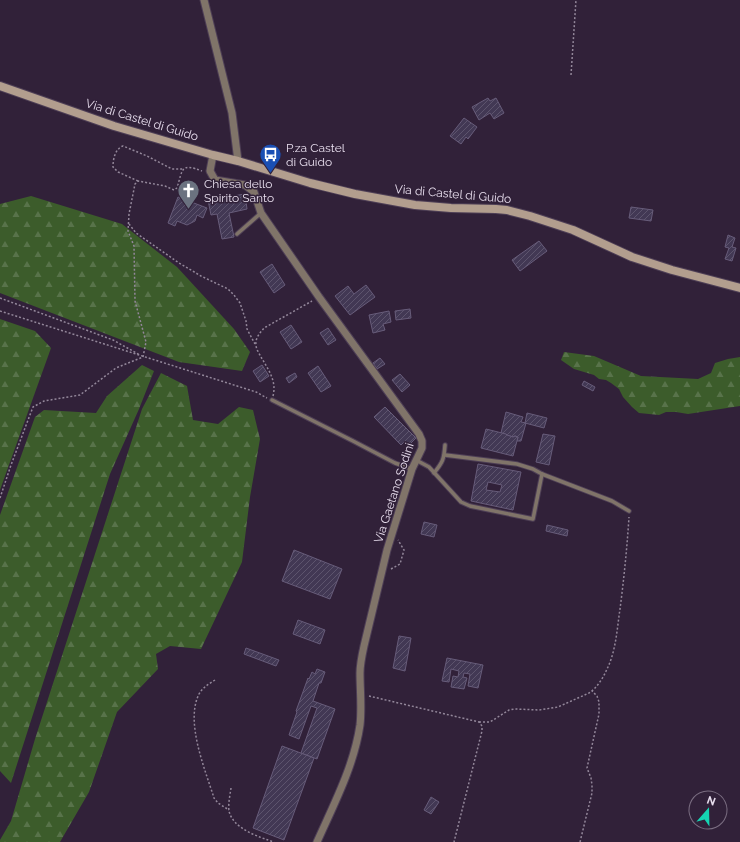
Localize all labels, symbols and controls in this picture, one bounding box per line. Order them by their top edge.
street label: Via di Castel di Guido [84,96,200,144]
place label: P.za Castel di Guido [286,141,346,169]
bus stop icon: P.za Castel di Guido [258,142,284,175]
place label: Chiesa dello Spirito Santo [204,177,274,205]
church icon: Chiesa dello Spirito Santo [176,178,202,211]
street label: Via di Castel di Guido [394,182,512,206]
street label: Via Gaetano Sodini [371,441,417,545]
north arrow [688,790,728,830]
text: N [705,794,717,809]

